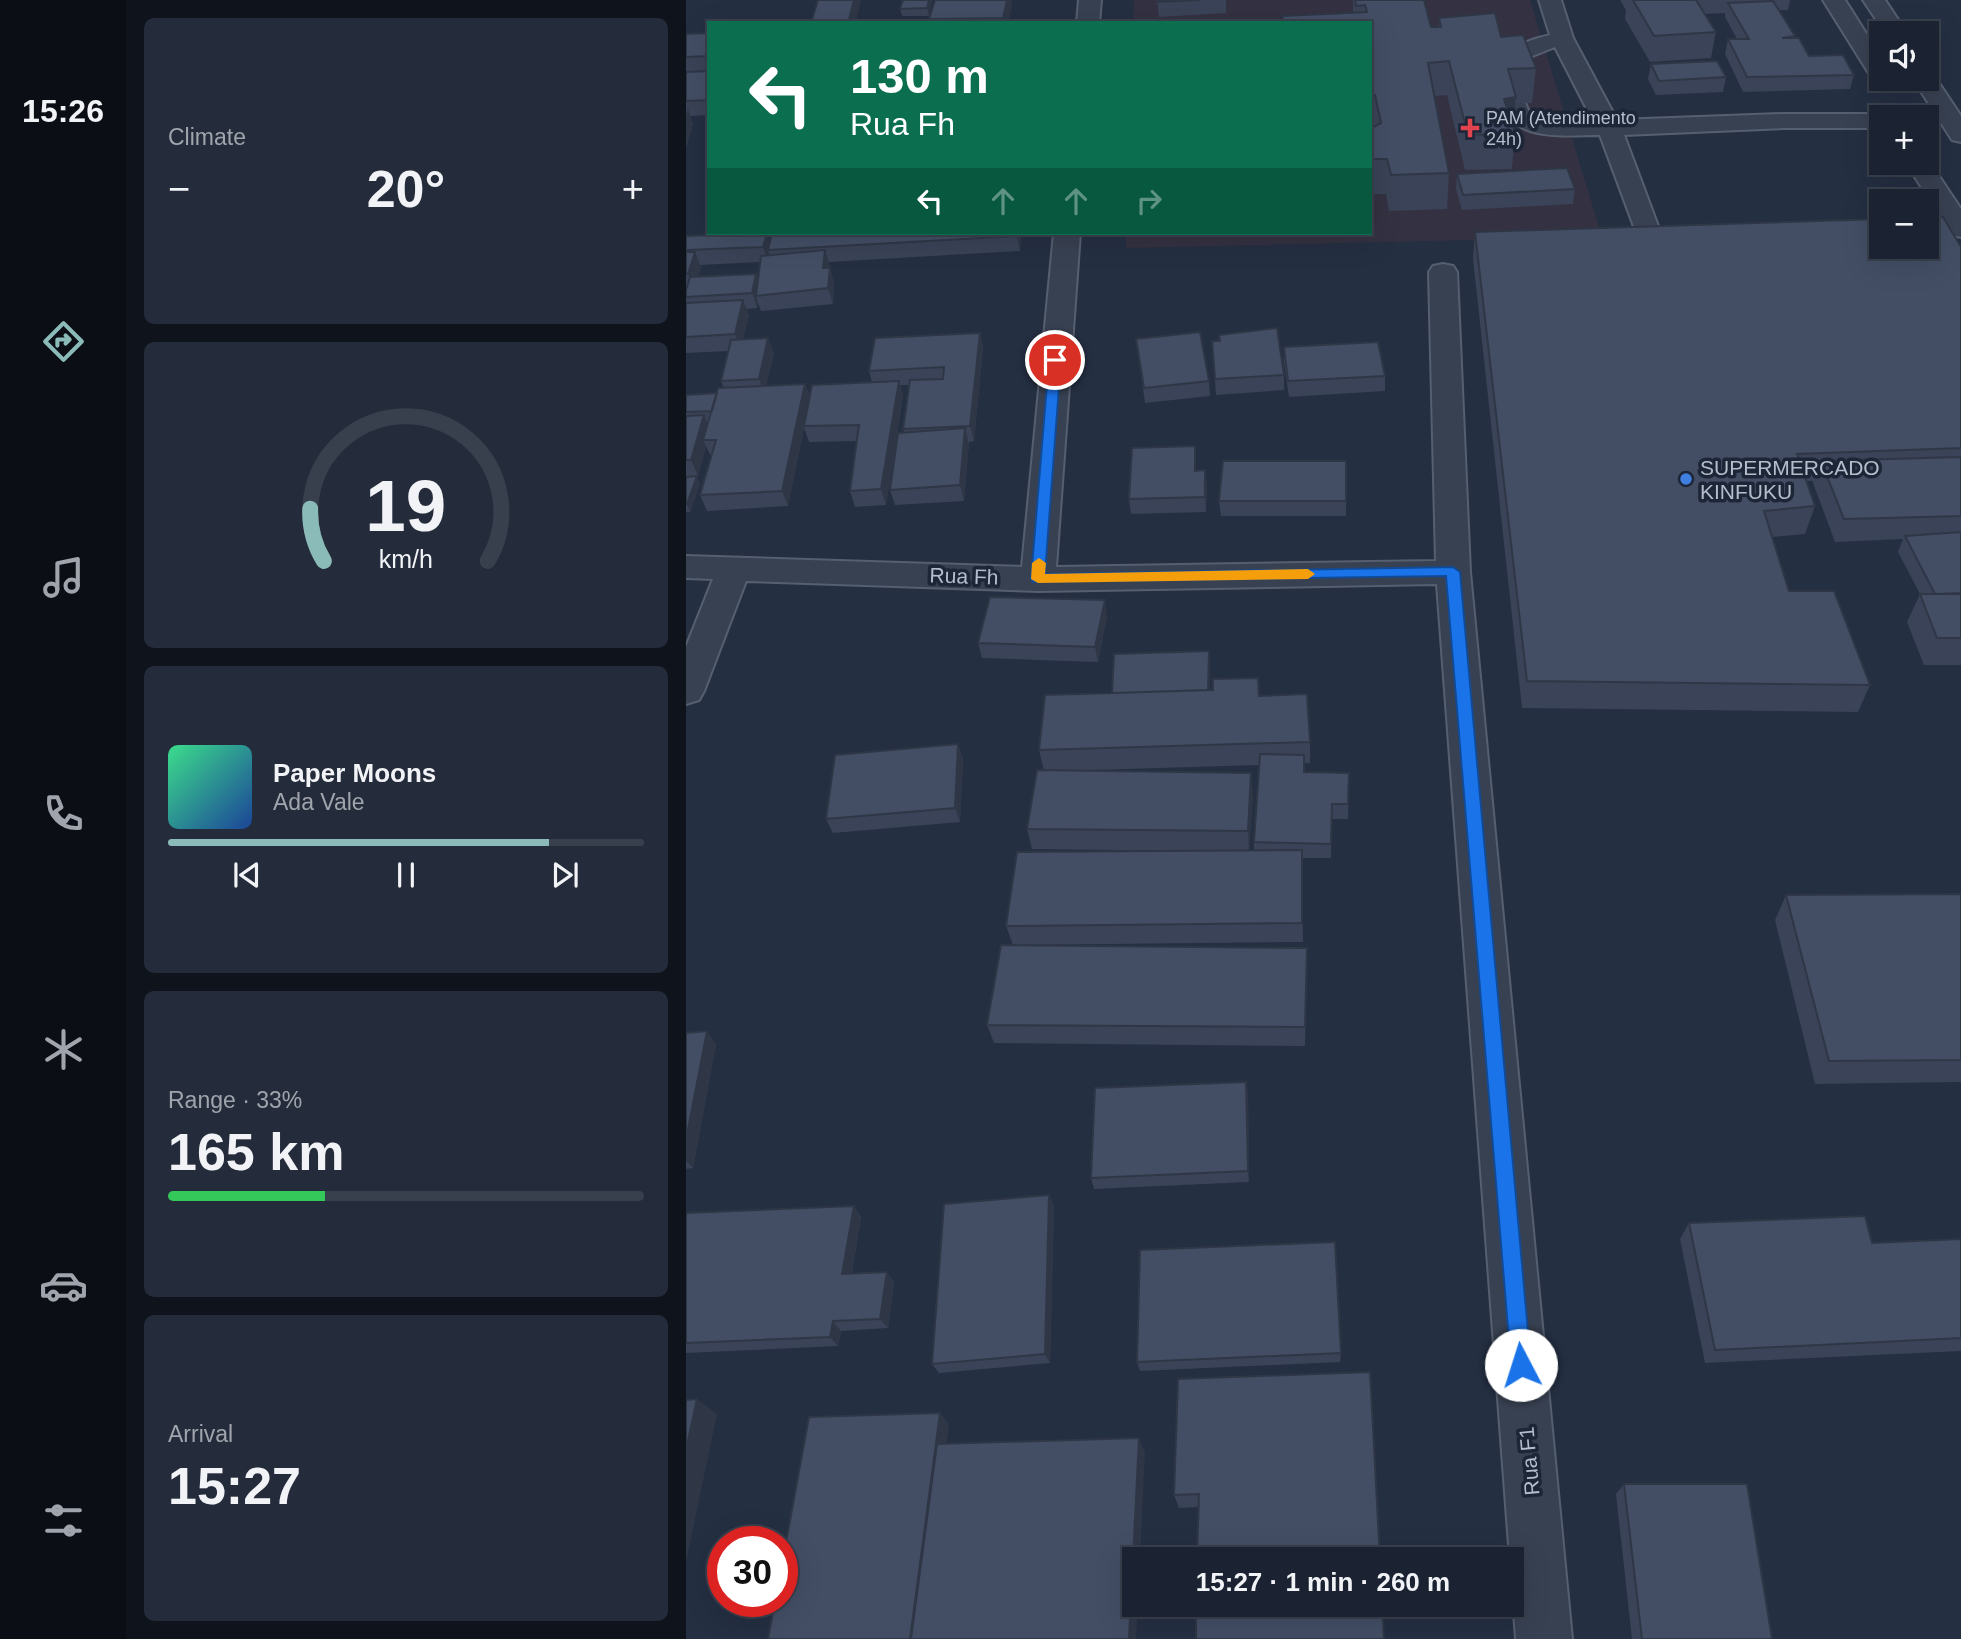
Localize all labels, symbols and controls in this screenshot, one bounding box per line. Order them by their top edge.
map controls [1869,21,1939,259]
button: sound [1869,21,1939,91]
icon: left [735,49,826,140]
text: 130 m [850,49,989,103]
text: 15:26 [22,93,104,129]
button: + [1869,105,1939,175]
text: Rua Fh [850,106,955,142]
place label: PAM (Atendimento 24h) [1486,108,1636,149]
marker: PAM (Atendimento 24h) [1460,118,1480,138]
text: Climate [168,124,246,150]
text: 20° [367,160,445,218]
text: − [168,168,190,210]
text: + [622,168,644,210]
icon: left [911,182,949,220]
icon: ahead [984,182,1022,220]
icon: ahead [1057,182,1095,220]
icon: right [1130,182,1168,220]
button: − [1869,189,1939,259]
icon: directions [39,317,88,366]
pin [1025,330,1085,390]
icon: arrive [1036,341,1074,379]
place label: SUPERMERCADO KINFUKU [1700,456,1880,503]
text: 19 [366,466,446,547]
marker: SUPERMERCADO KINFUKU [1678,471,1694,487]
text: km/h [379,545,433,573]
icon: music [39,553,88,602]
street label: Rua Fh [929,563,999,589]
text: Paper Moons [273,758,436,788]
icon: phone [39,789,88,838]
text: Ada Vale [273,789,365,815]
icon: previous [228,856,266,894]
icon: pause [387,856,425,894]
icon: next [546,856,584,894]
icon: climate [39,1025,88,1074]
text: Range · 33% [168,1087,302,1113]
text: 165 km [168,1123,344,1181]
icon: car [39,1261,88,1310]
position arrow [1484,1328,1558,1402]
text: Arrival [168,1421,233,1447]
street label: Rua F1 [1515,1426,1543,1496]
text: 15:27 [168,1457,301,1515]
icon: filters [39,1496,88,1545]
speed limit sign: 30 [707,1526,798,1617]
text: 15:27 · 1 min · 260 m [1196,1567,1450,1597]

